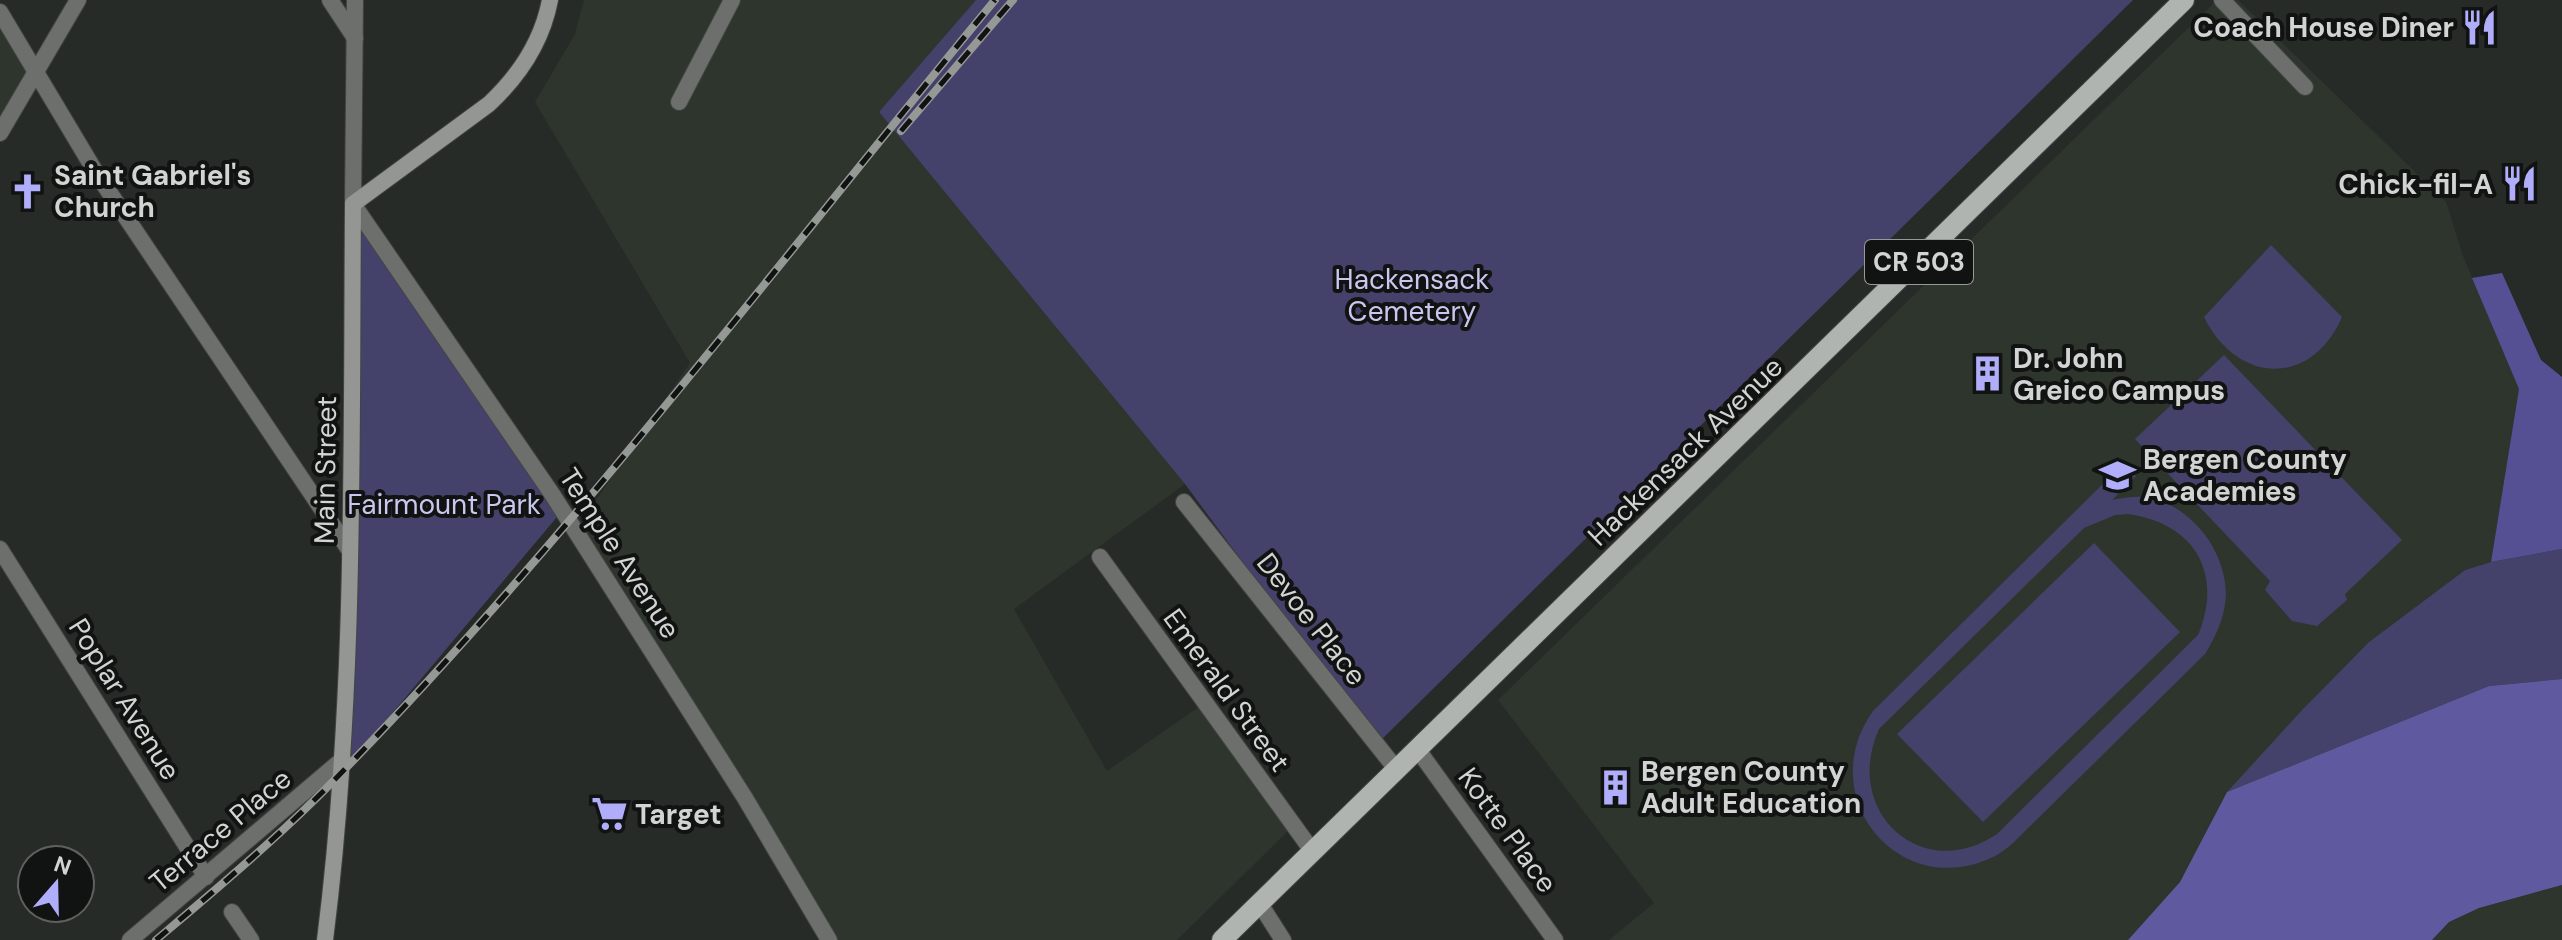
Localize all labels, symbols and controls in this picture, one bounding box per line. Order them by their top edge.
restaurant icon: Coach House Diner [2461,8,2499,46]
place label: Coach House Diner [2193,9,2454,46]
place label: Saint Gabriel's Church [54,157,251,226]
restaurant icon: Chick-fil-A [2500,165,2538,203]
place label: Chick-fil-A [2338,166,2493,203]
church icon: Saint Gabriel's Church [9,172,47,210]
road number: CR 503 [1865,240,1973,284]
park label: Hackensack Cemetery [1335,261,1489,330]
place label: Dr. John Greico Campus [2013,340,2225,409]
street label: Hackensack Avenue [1580,349,1791,554]
building icon: Dr. John Greico Campus [1968,355,2006,393]
street label: Main Street [306,396,345,545]
place label: Bergen County Academies [2143,441,2347,510]
school or university icon: Bergen County Academies [2098,456,2136,494]
street label: Temple Avenue [551,461,689,646]
park label: Fairmount Park [347,486,541,523]
street label: Devoe Place [1248,546,1375,693]
street label: Emerald Street [1155,601,1298,779]
street label: Poplar Avenue [60,611,189,787]
place label: Bergen County Adult Education [1641,753,1861,822]
street label: Terrace Place [142,760,299,900]
street label: Kotte Place [1450,760,1565,900]
building icon: Bergen County Adult Education [1596,768,1634,806]
supermarket icon: Target [590,795,628,833]
place label: Target [635,796,722,833]
north arrow [16,844,96,924]
text: N [50,849,75,882]

